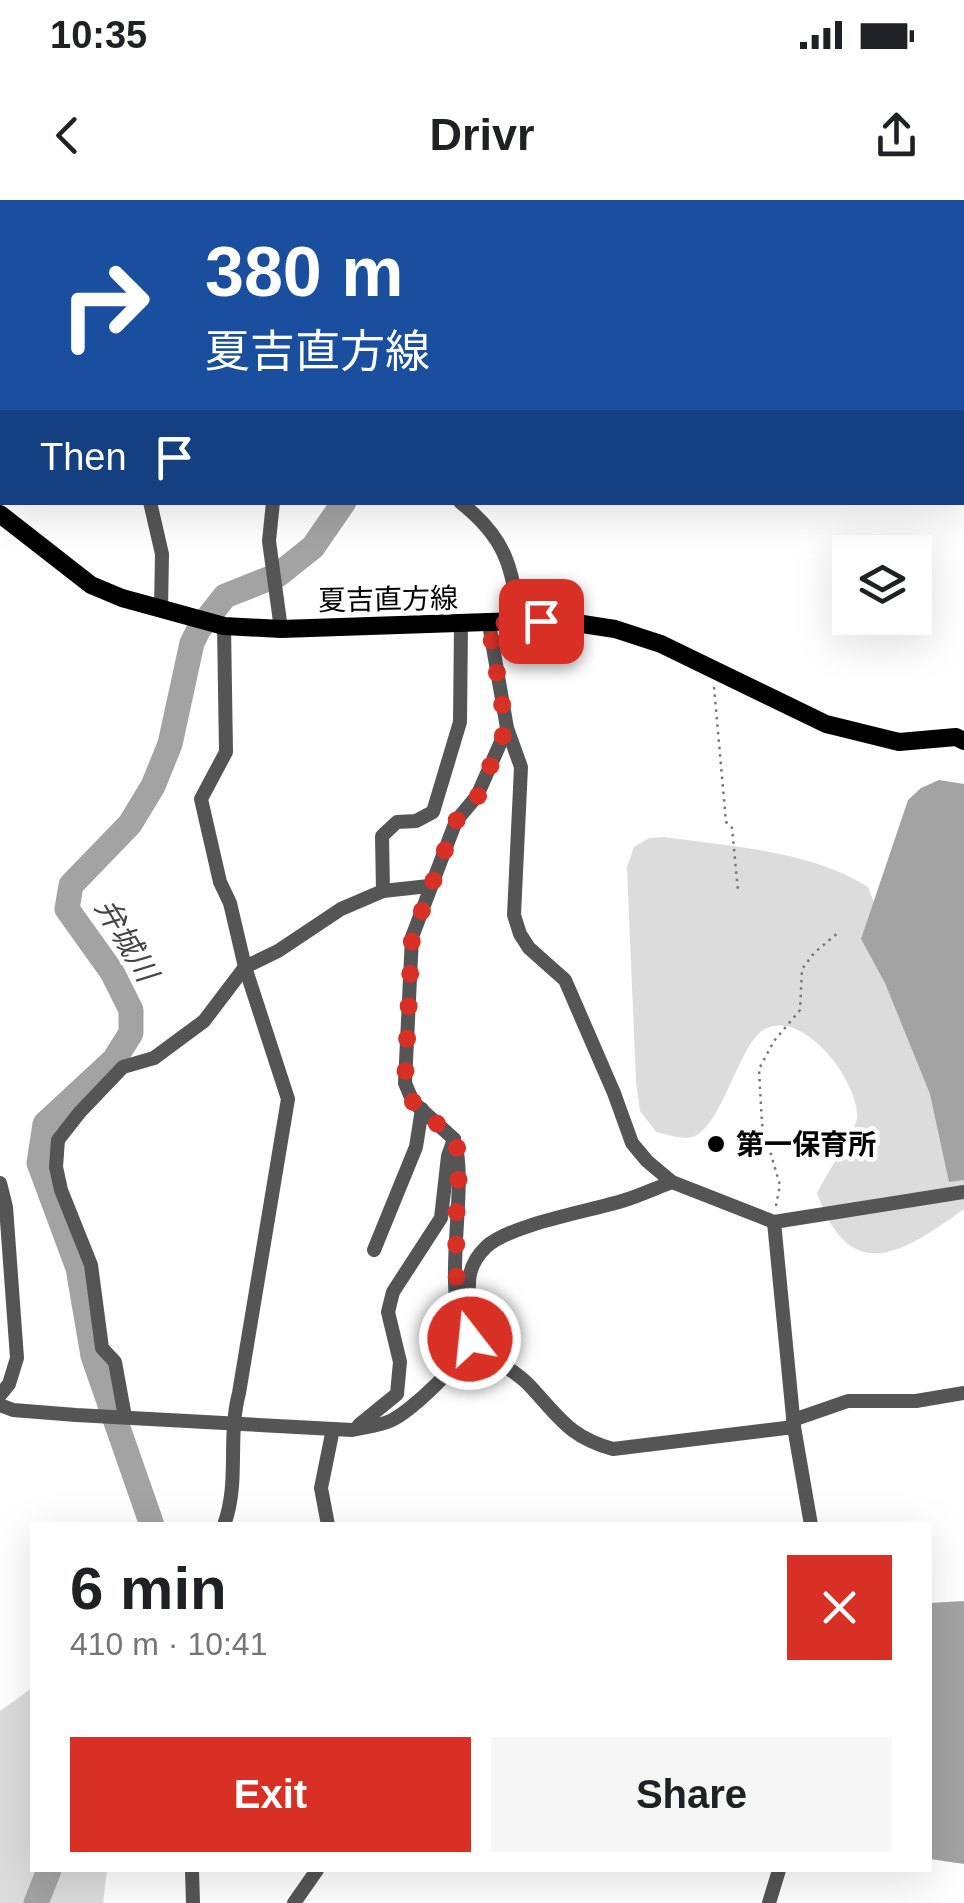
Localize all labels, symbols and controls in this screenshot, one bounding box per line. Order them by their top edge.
text: 10:35 [50,14,147,56]
icon: back [40,108,95,163]
icon: share [869,108,924,163]
text: Drivr [429,109,535,160]
text: 380 m [205,233,403,311]
icon: right [40,240,170,370]
text: 夏吉直方線 [205,326,430,377]
icon: arrive [147,430,202,485]
text: Then [40,436,127,478]
map controls [832,535,932,635]
button: layers [832,535,932,635]
pin [499,579,584,664]
street label: 夏吉直方線 [318,583,458,616]
icon: arrive [514,594,569,649]
water label: 弁城川 [89,893,165,989]
place label: 第一保育所 [736,1129,876,1160]
marker: 第一保育所 [705,1133,727,1155]
position arrow [418,1287,522,1391]
text: 6 min [70,1555,227,1622]
button: close [787,1555,892,1660]
text: 410 m · 10:41 [70,1626,267,1662]
button: Exit [70,1737,471,1852]
button: Share [491,1737,892,1852]

